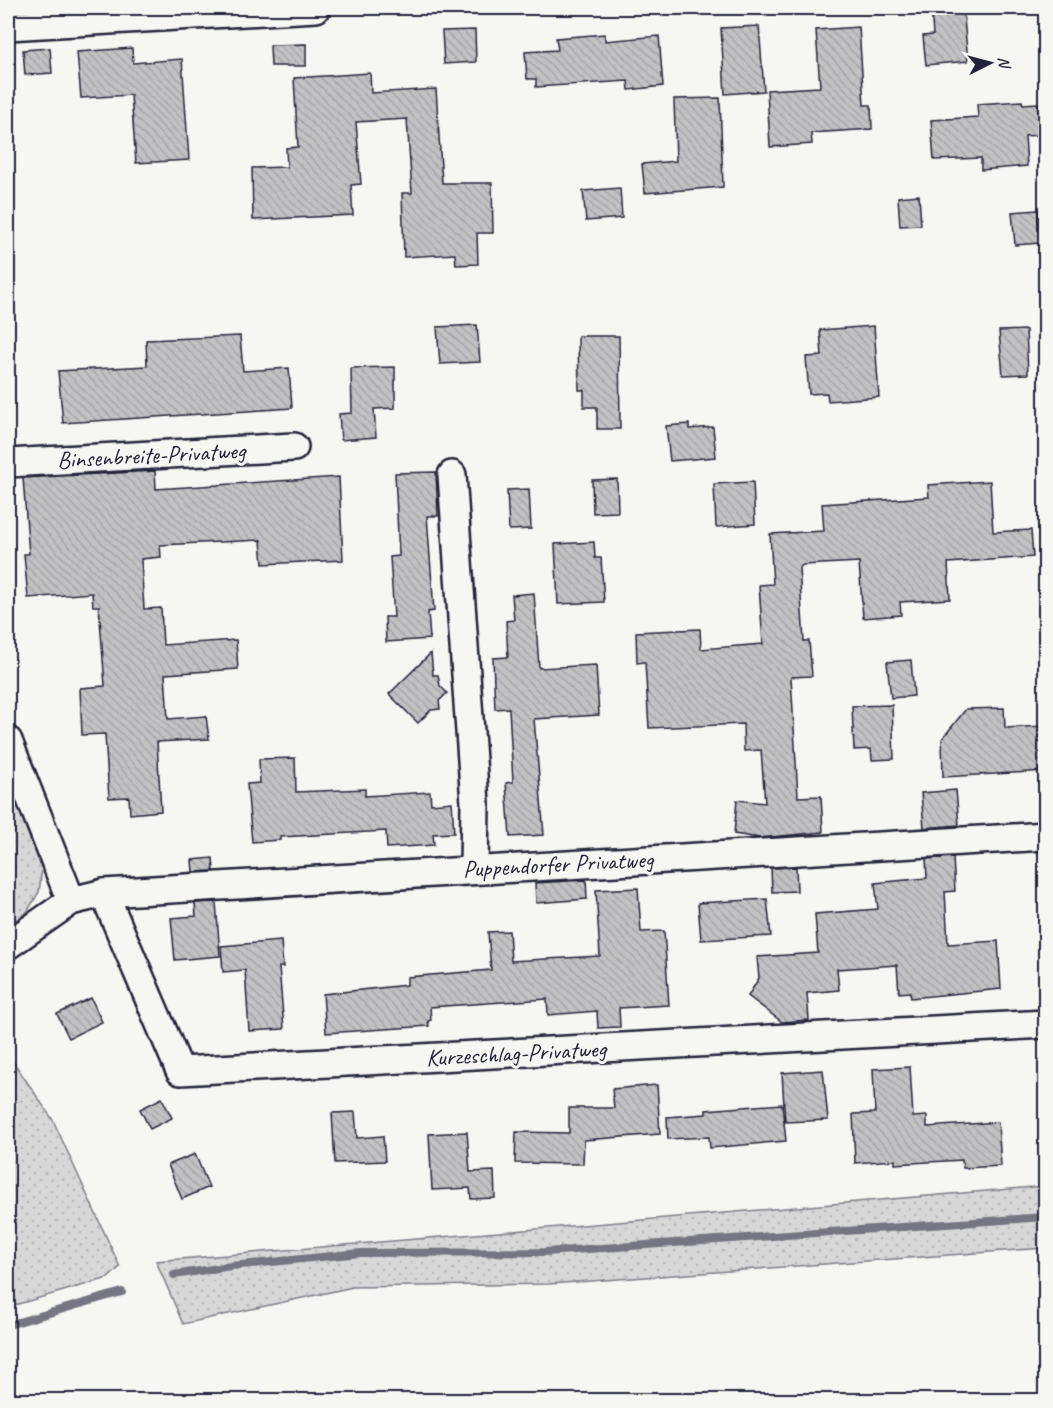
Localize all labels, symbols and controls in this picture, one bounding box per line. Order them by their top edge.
north arrow [960,33,1020,93]
text: N [993,56,1015,71]
street label: Binsenbreite-Privatweg [56,435,248,475]
street label: Puppendorfer Privatweg [462,844,655,884]
street label: Kurzeschlag-Privatweg [425,1033,609,1073]

